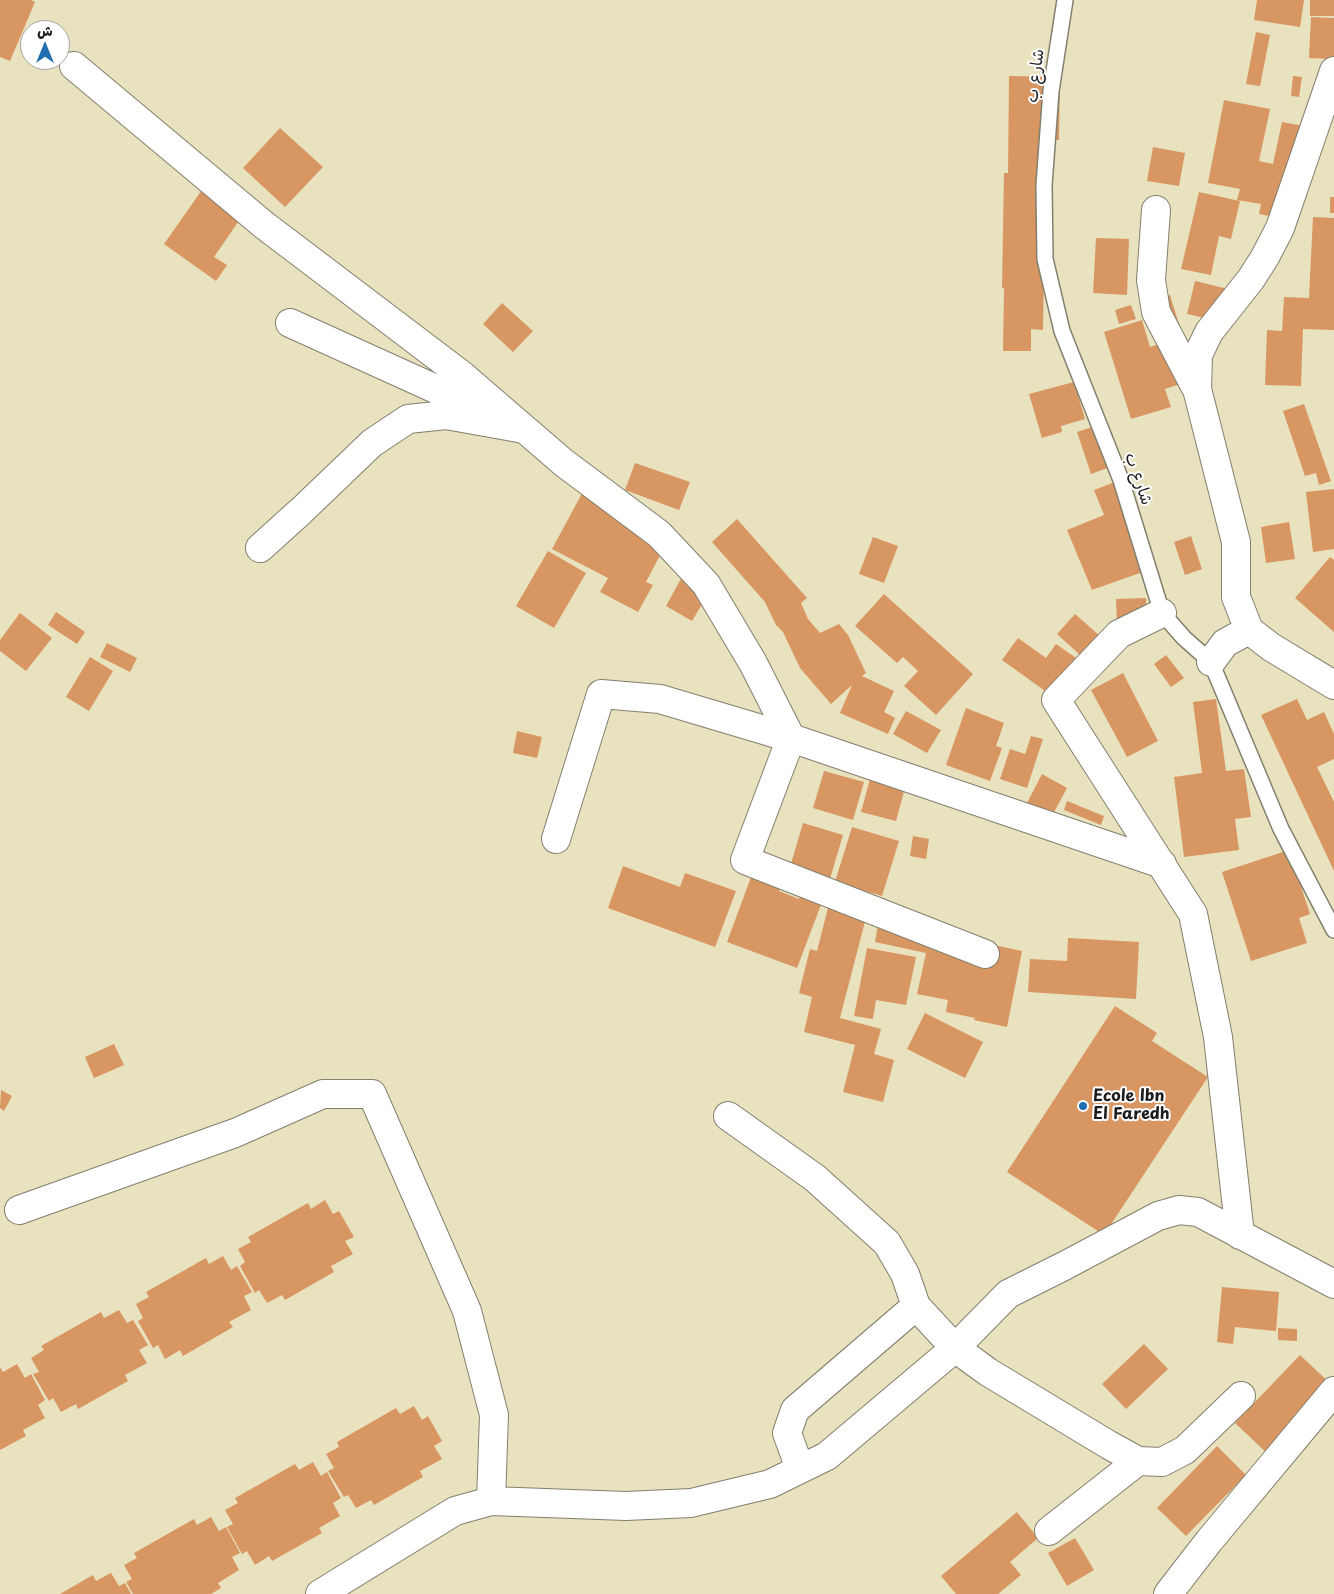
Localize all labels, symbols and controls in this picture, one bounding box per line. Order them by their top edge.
north arrow [20,20,70,70]
text: ش [37,20,53,41]
street label: شارع ب [1023,48,1049,104]
street label: شارع ب [1120,450,1156,508]
place label: Ecole Ibn El Faredh [1093,1087,1170,1125]
marker: Ecole Ibn El Faredh [1077,1100,1089,1112]

